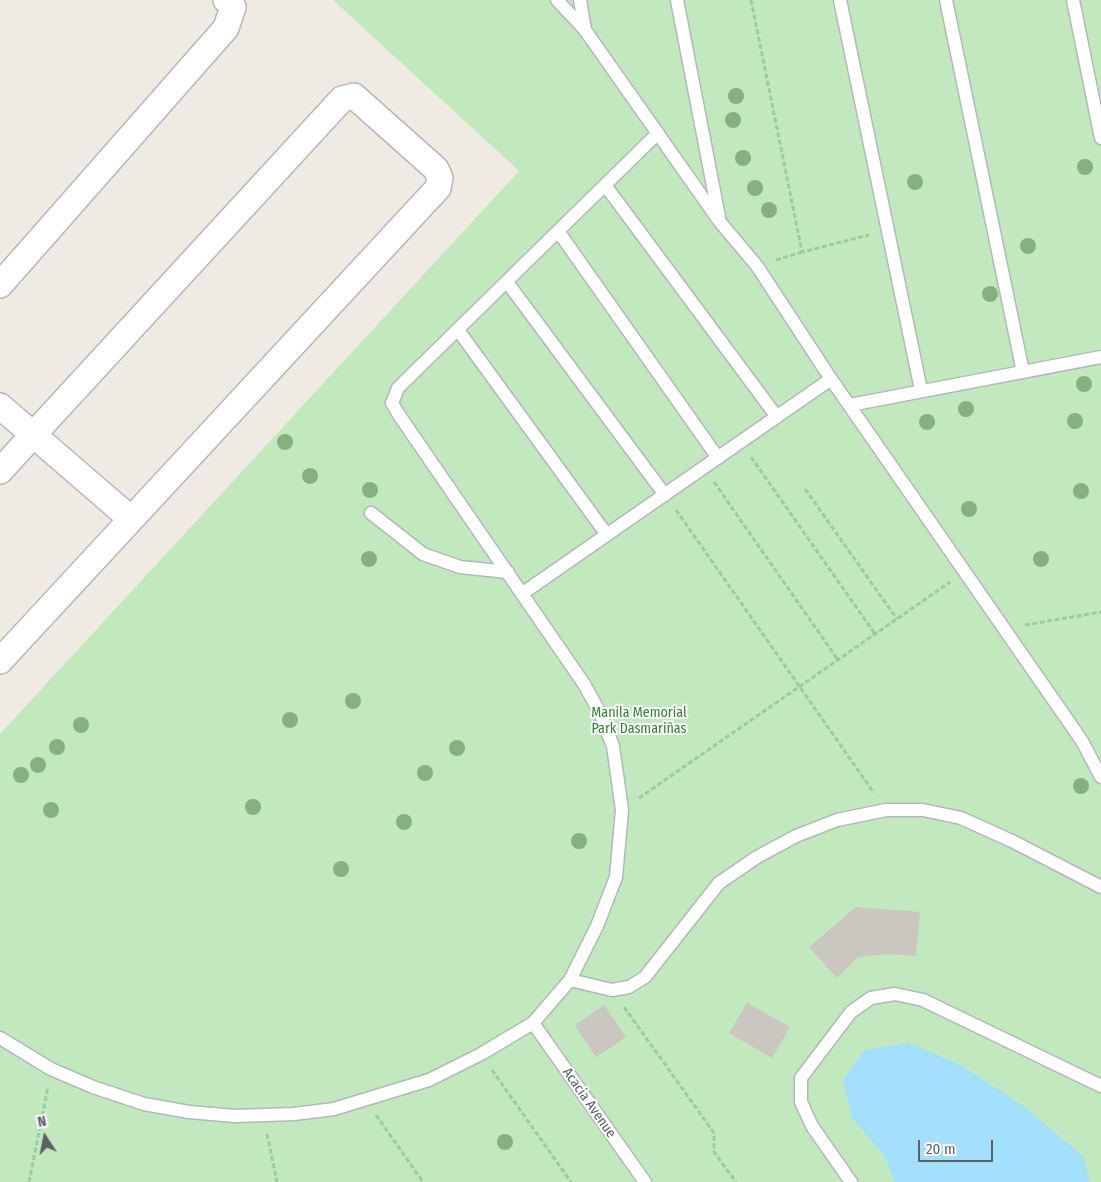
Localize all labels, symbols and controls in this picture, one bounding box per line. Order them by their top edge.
park label: Manila Memorial Park Dasmariñas [591,705,687,738]
street label: Acacia Avenue [559,1065,619,1141]
north arrow [20,1112,70,1162]
text: N [36,1113,48,1131]
scale bar [921,1130,996,1162]
text: 20 m [926,1140,956,1158]

